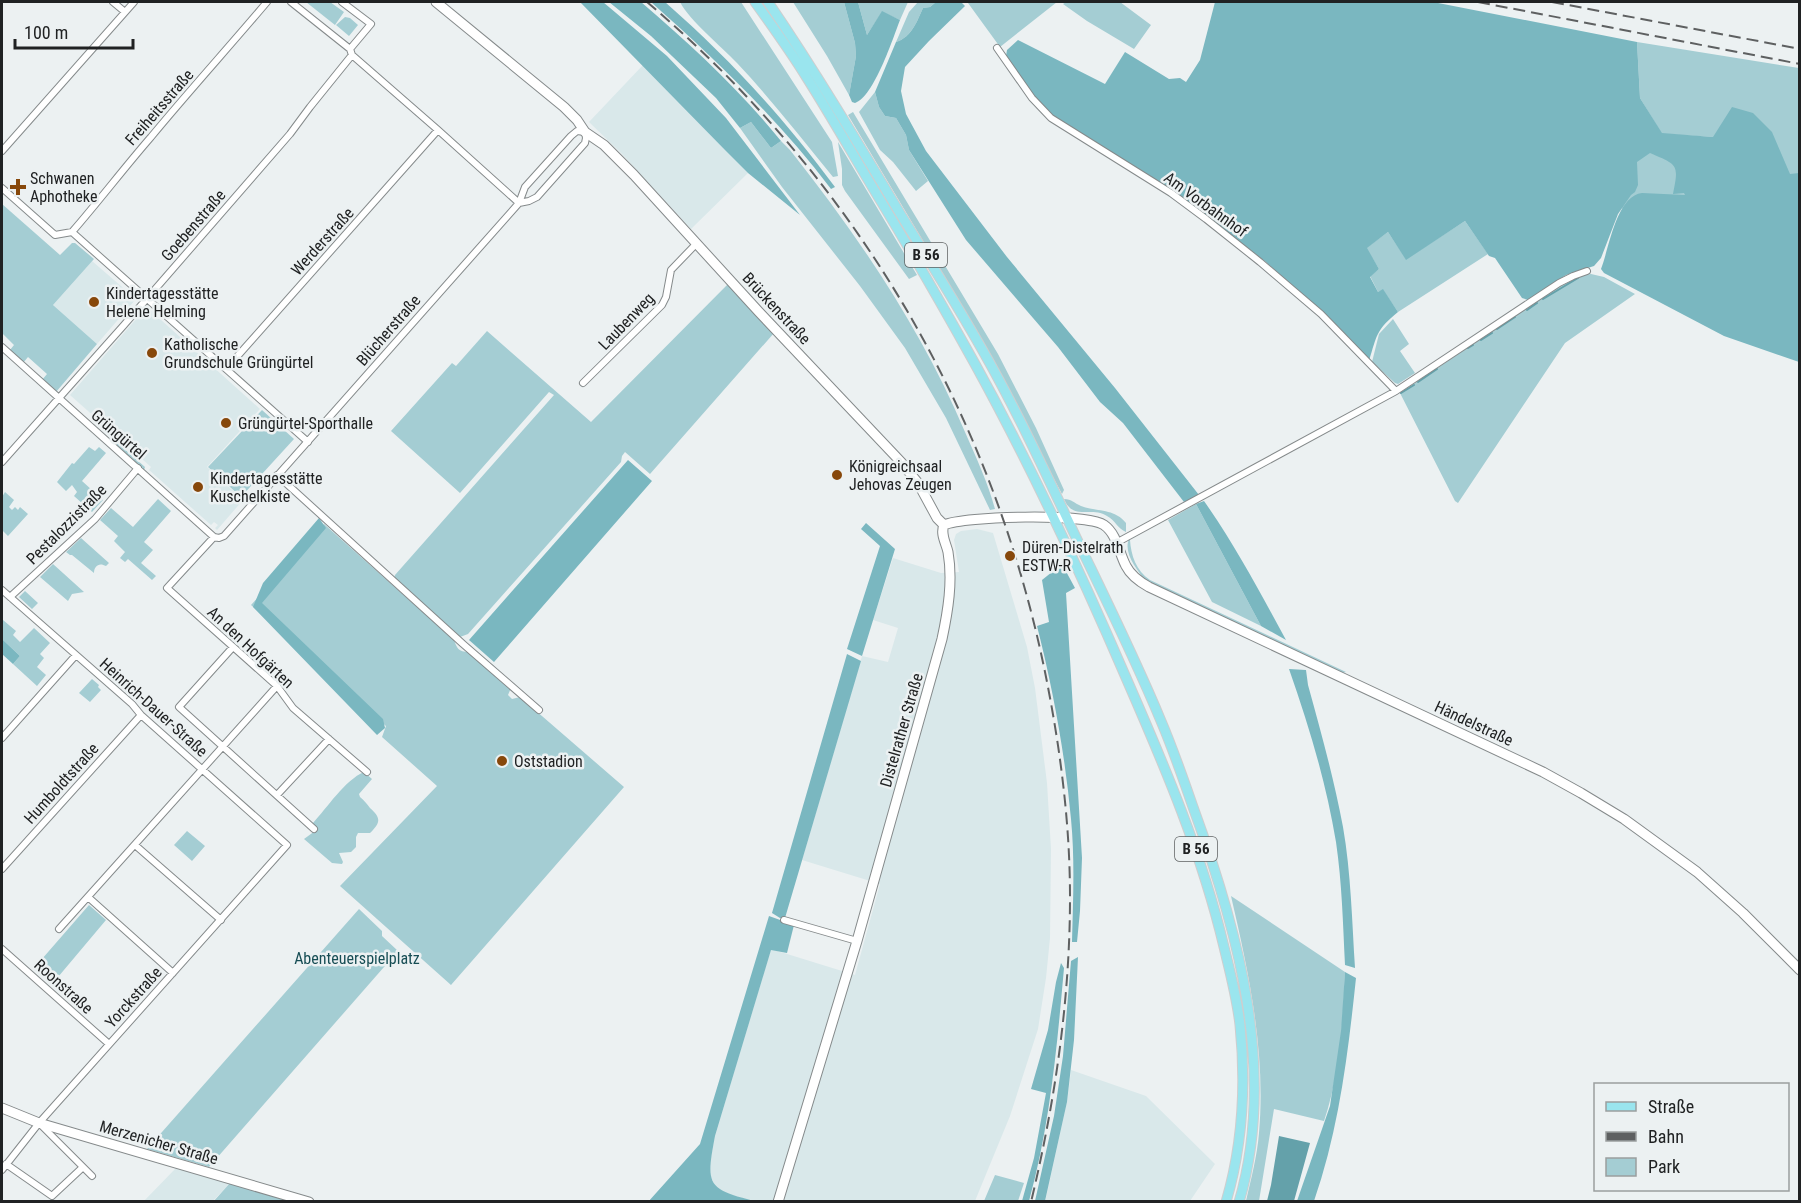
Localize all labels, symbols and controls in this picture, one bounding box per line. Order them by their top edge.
scale bar [15,12,134,50]
text: 100 m [24,22,68,43]
street label: Freiheitsstraße [121,65,198,149]
street label: Am Vorbahnhof [1160,168,1251,241]
place label: Schwanen Aphotheke [30,169,97,206]
marker: Schwanen Aphotheke [11,180,25,194]
street label: Goebenstraße [157,186,229,265]
street label: Werderstraße [287,204,358,279]
road number: B 56 [905,243,947,267]
street label: Brückenstraße [739,269,815,348]
place label: Kindertagesstätte Helene Helming [106,284,219,321]
street label: Laubenweg [595,289,658,354]
street label: Blücherstraße [352,291,424,370]
marker: Kindertagesstätte Helene Helming [87,295,101,309]
place label: Katholische Grundschule Grüngürtel [164,335,313,372]
marker: Katholische Grundschule Grüngürtel [145,346,159,360]
street label: Grüngürtel [87,405,150,463]
place label: Grüngürtel-Sporthalle [238,414,373,433]
marker: Grüngürtel-Sporthalle [219,416,233,430]
place label: Königreichsaal Jehovas Zeugen [849,457,952,494]
marker: Königreichsaal Jehovas Zeugen [830,468,844,482]
place label: Kindertagesstätte Kuschelkiste [210,469,323,506]
street label: Pestalozzistraße [22,480,110,568]
marker: Kindertagesstätte Kuschelkiste [191,480,205,494]
place label: Düren-Distelrath ESTW-R [1022,538,1124,575]
marker: Düren-Distelrath ESTW-R [1003,549,1017,563]
street label: An den Hofgärten [204,603,298,692]
street label: Heinrich-Dauer-Straße [96,654,211,761]
street label: Distelrather Straße [876,671,927,789]
street label: Händelstraße [1431,697,1516,750]
street label: Humboldtstraße [20,739,103,828]
place label: Oststadion [514,752,583,771]
marker: Oststadion [495,754,509,768]
road number: B 56 [1175,837,1217,861]
park label: Abenteuerspielplatz [294,949,420,968]
street label: Roonstraße [30,955,97,1018]
street label: Yorckstraße [101,963,166,1032]
legend [1594,1083,1789,1191]
text: Straße [1648,1096,1694,1117]
street label: Merzenicher Straße [97,1116,220,1169]
text: Bahn [1648,1126,1684,1147]
text: Park [1648,1156,1680,1177]

